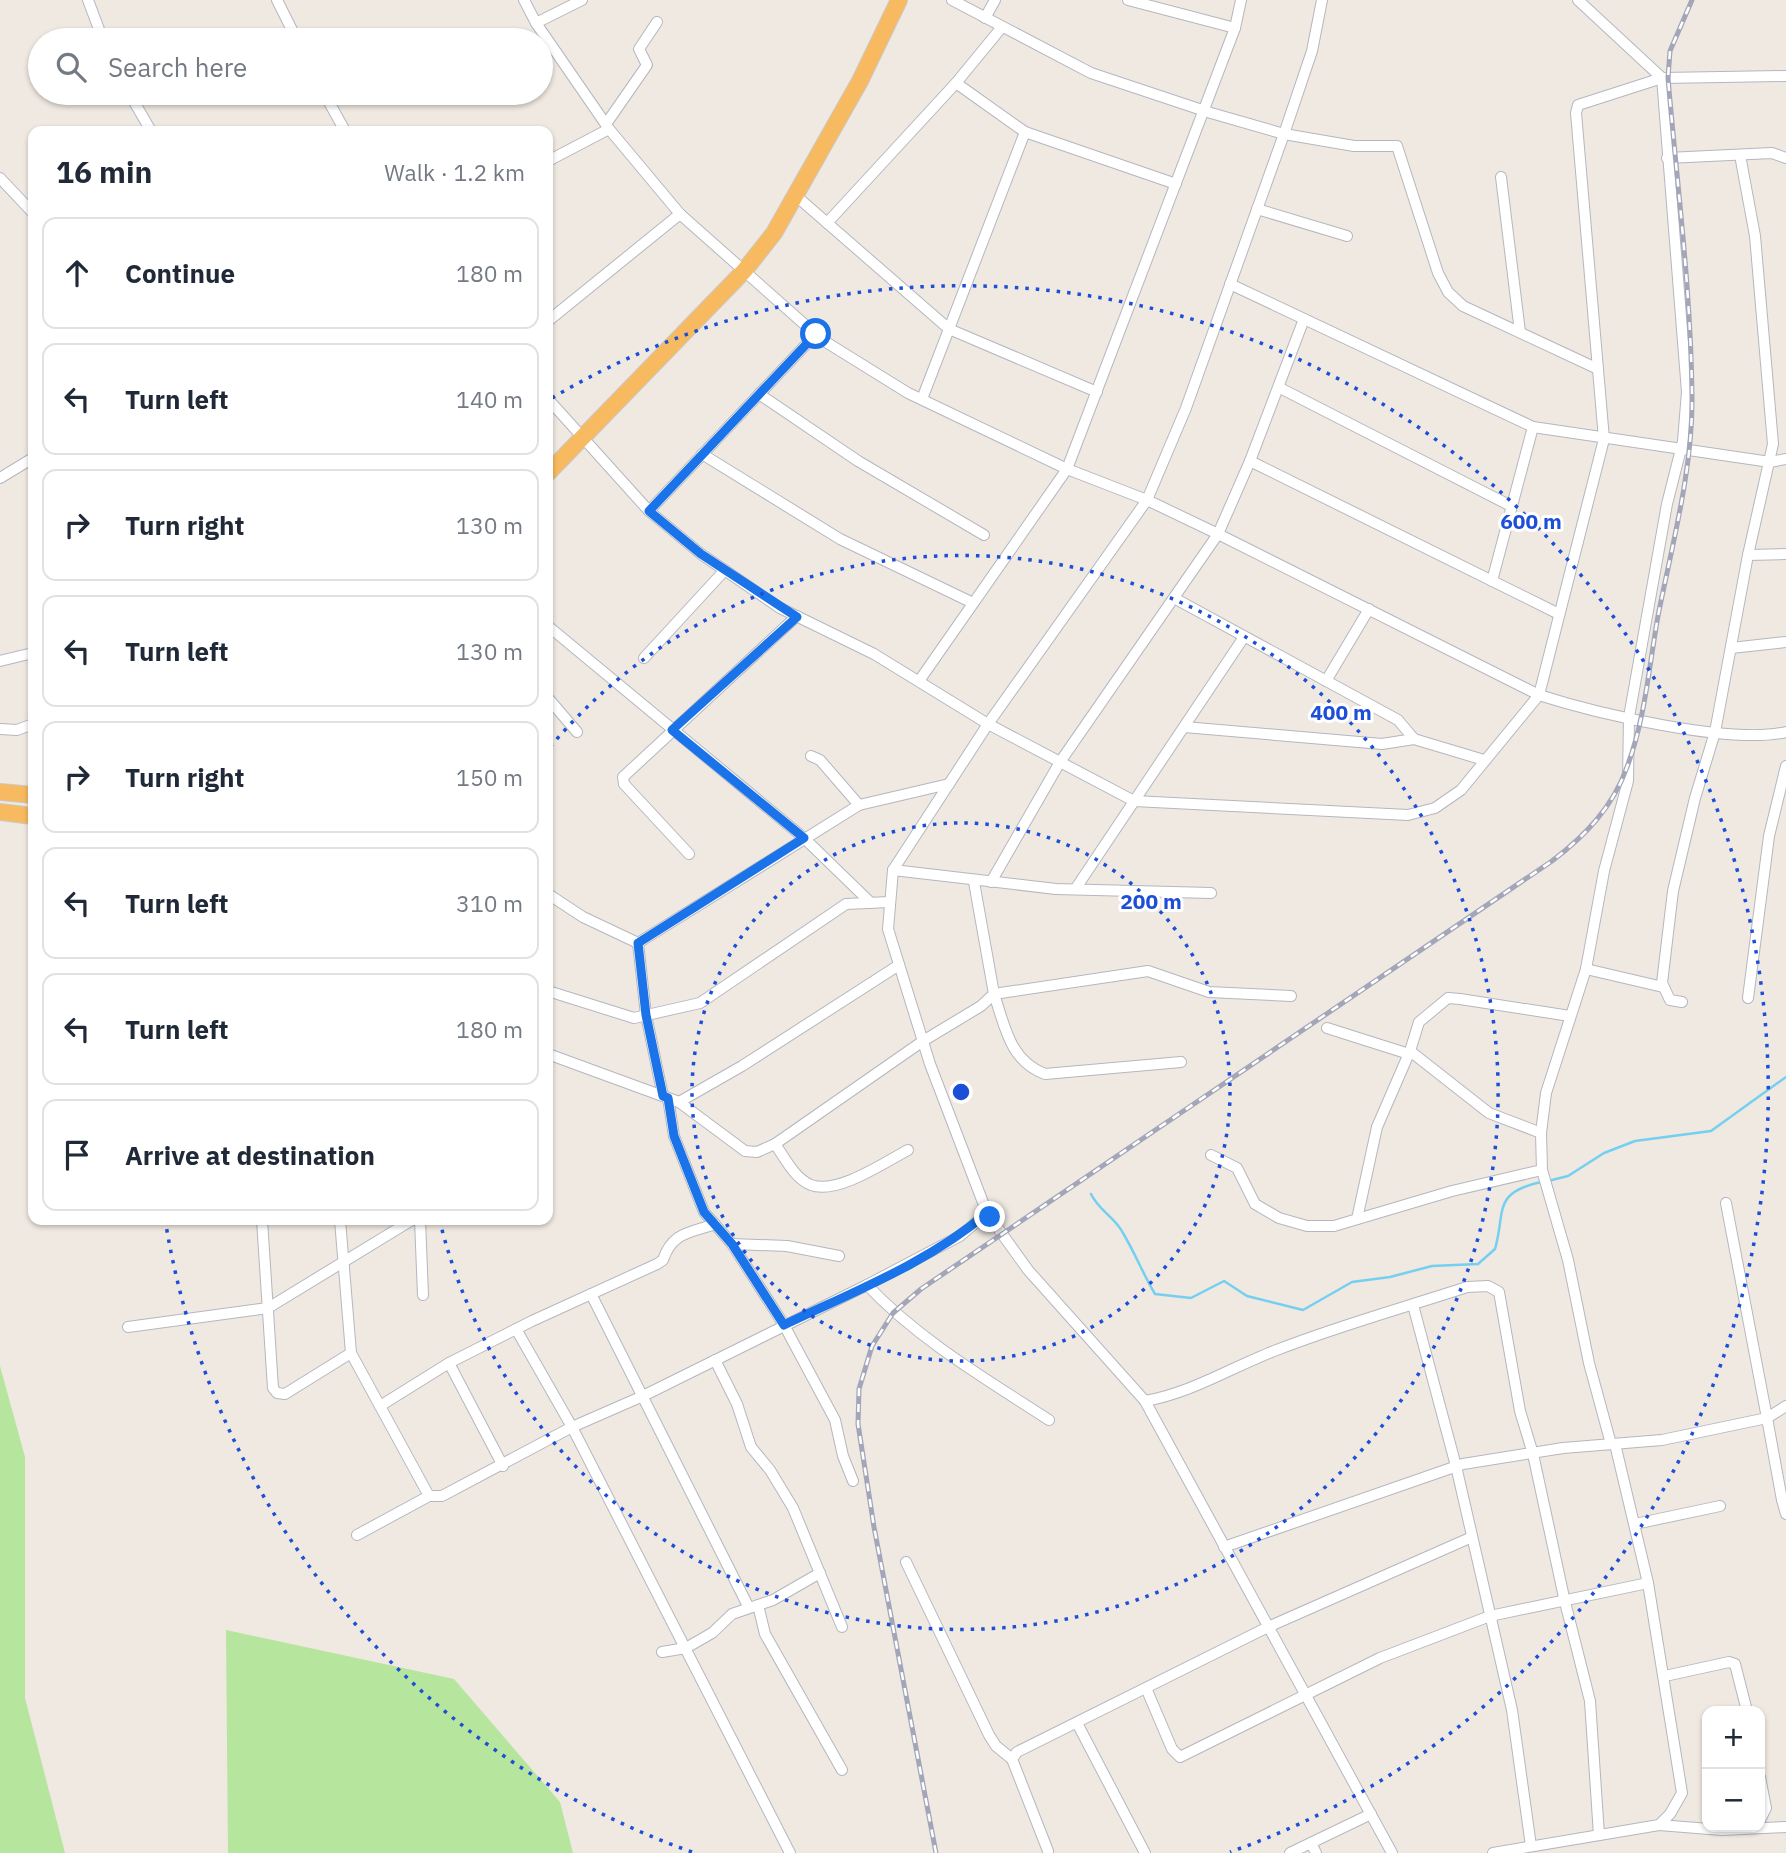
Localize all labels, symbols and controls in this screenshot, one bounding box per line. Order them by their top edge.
search box [28,28,553,105]
icon: search [52,48,90,86]
text: Search here [108,50,247,84]
text: 16 min [56,152,152,191]
text: Walk · 1.2 km [384,157,525,187]
icon: ahead [58,254,96,292]
text: Continue [125,256,235,290]
text: 180 m [456,258,523,288]
route start [800,318,831,349]
icon: left [58,380,96,418]
text: Turn left [125,382,228,416]
text: 140 m [456,384,523,414]
icon: right [58,506,96,544]
text: 600 m [1500,507,1562,535]
text: Turn right [125,508,244,542]
text: 130 m [456,510,523,540]
icon: left [58,632,96,670]
text: Turn left [125,634,228,668]
text: 130 m [456,636,523,666]
text: 400 m [1310,698,1372,726]
icon: right [58,758,96,796]
text: Turn right [125,760,244,794]
text: 150 m [456,762,523,792]
icon: left [58,884,96,922]
text: Turn left [125,886,228,920]
text: 200 m [1120,887,1182,915]
text: 310 m [456,888,523,918]
icon: left [58,1010,96,1048]
text: Turn left [125,1012,228,1046]
text: 180 m [456,1014,523,1044]
centre of rings [949,1080,973,1104]
icon: arrive [58,1136,96,1174]
text: Arrive at destination [125,1138,375,1172]
route end [974,1201,1005,1232]
map controls [1702,1706,1765,1832]
button: + [1702,1706,1765,1769]
button: − [1702,1769,1765,1832]

